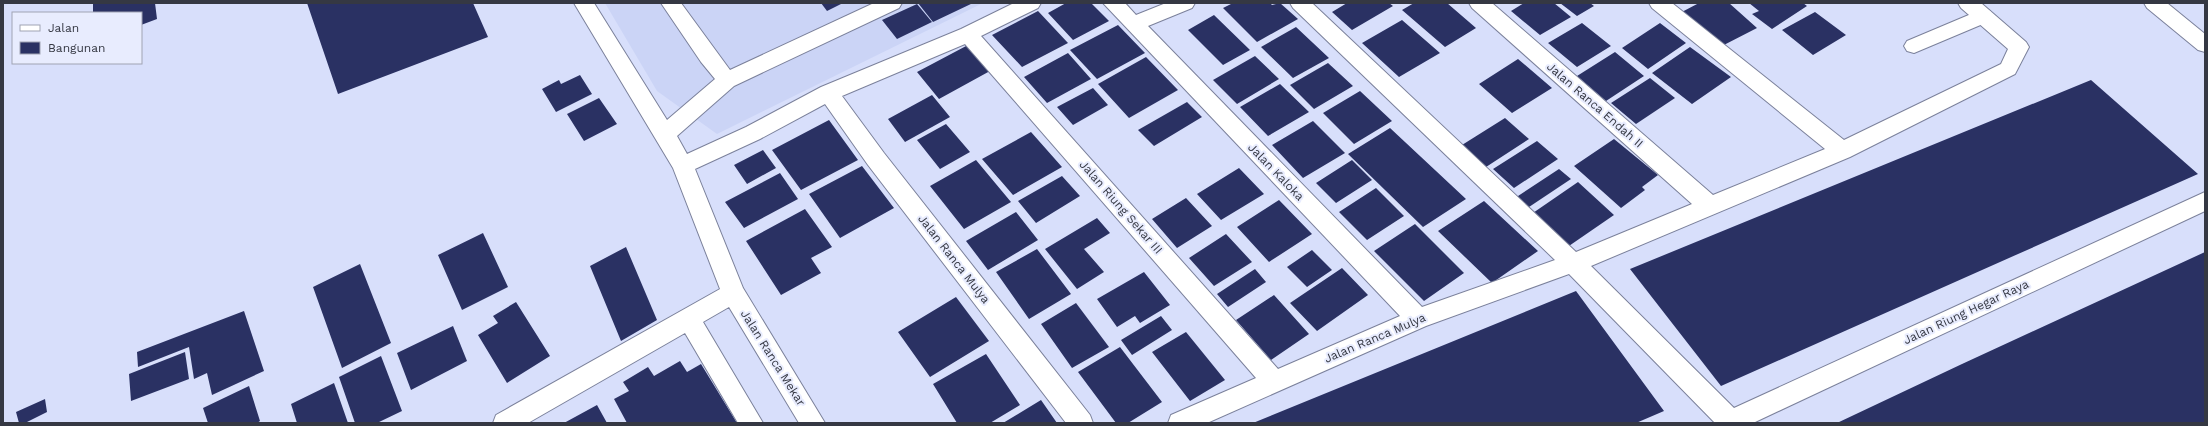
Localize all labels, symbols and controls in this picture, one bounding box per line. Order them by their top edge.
legend [12,12,142,64]
text: Jalan [48,21,79,35]
text: Bangunan [48,41,106,55]
street label: Jalan Ranca Endah II [1544,59,1646,151]
street label: Jalan Kaloka [1245,140,1307,204]
street label: Jalan Riung Sekar III [1077,157,1165,257]
street label: Jalan Ranca Mulya [915,212,993,306]
street label: Jalan Riung Hegar Raya [1901,277,2031,347]
street label: Jalan Ranca Mekar [738,308,808,409]
street label: Jalan Ranca Mulya [1322,310,1428,366]

